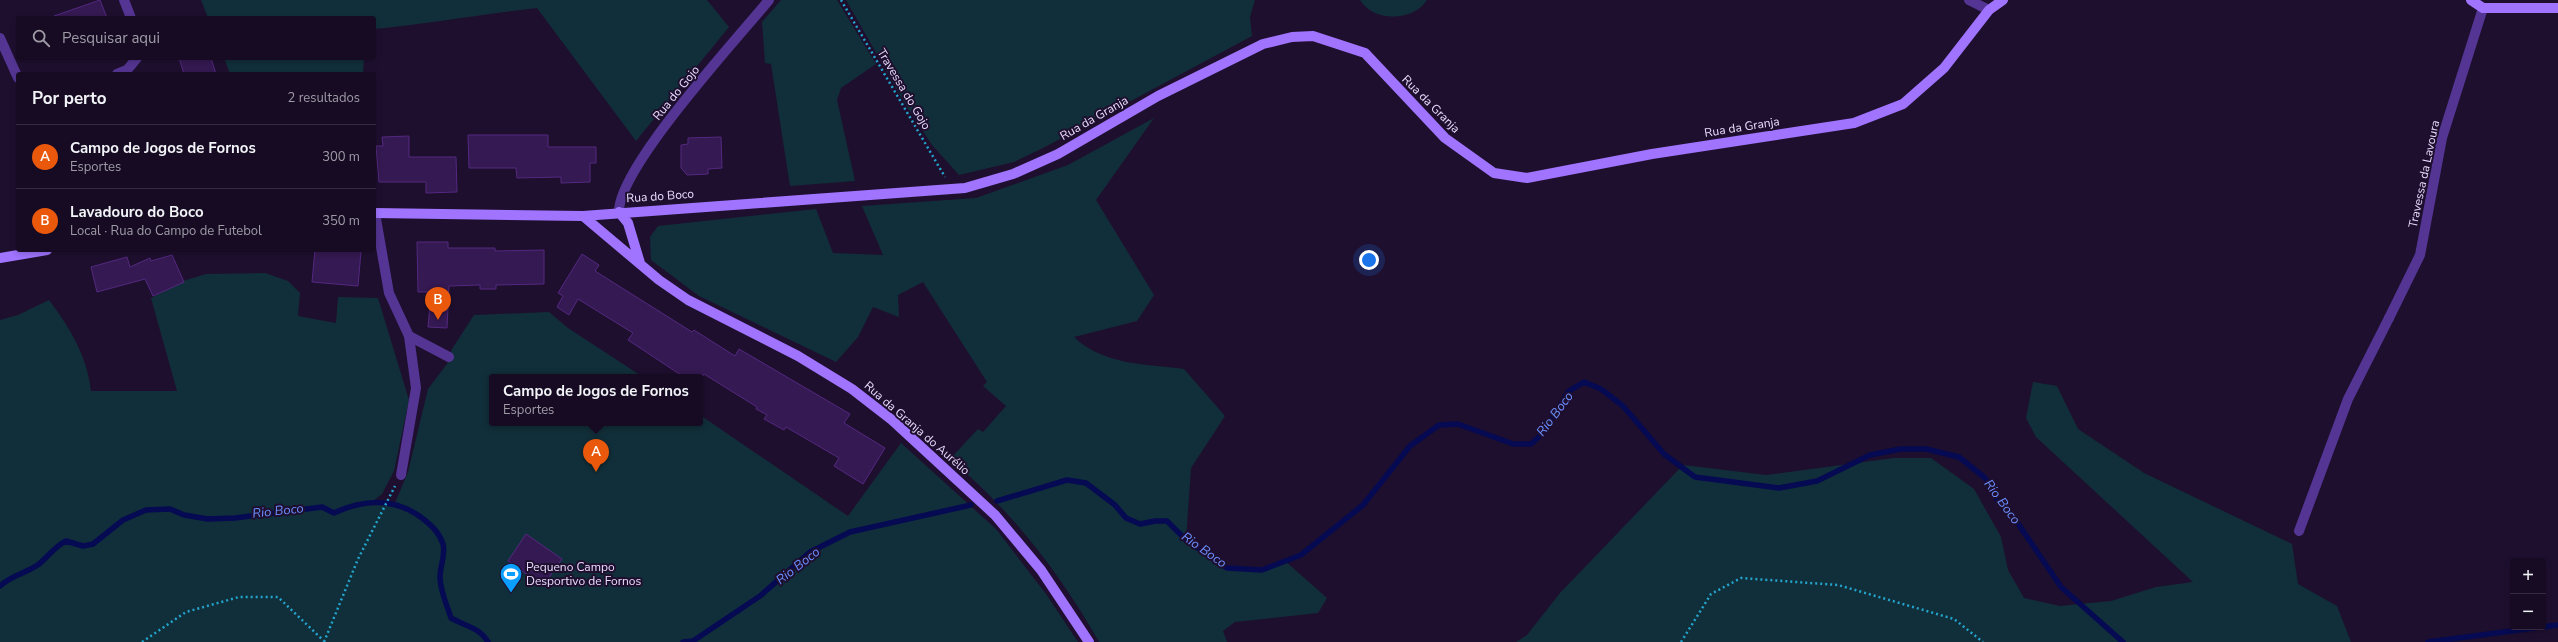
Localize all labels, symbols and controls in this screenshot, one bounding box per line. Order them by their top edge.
search box [16,16,376,60]
icon: search [30,27,52,49]
text: Pesquisar aqui [62,28,160,48]
street label: Travessa do Gojo [873,45,935,133]
street label: Rua do Gojo [649,62,703,124]
street label: Rua da Granja [1398,71,1464,137]
text: Por perto [32,87,107,110]
text: 2 resultados [288,89,360,107]
street label: Rua da Granja [1057,92,1131,144]
street label: Rua da Granja [1703,113,1781,141]
street label: Travessa da Lavoura [2405,119,2443,229]
text: Campo de Jogos de Fornos [70,138,256,158]
text: A [40,148,50,166]
text: 300 m [322,148,360,166]
text: Esportes [70,158,121,176]
street label: Rua do Boco [626,186,695,206]
text: Lavadouro do Boco [70,202,204,222]
text: B [41,212,49,230]
text: 350 m [322,212,360,230]
text: Local · Rua do Campo de Futebol [70,222,262,240]
your location [1359,250,1379,270]
pin: B [425,287,451,320]
popup [489,374,703,426]
street label: Rua da Granja do Aurélio [861,378,973,478]
text: Campo de Jogos de Fornos [503,381,689,401]
water label: Rio Boco [1532,388,1578,440]
text: Esportes [503,401,554,419]
pin: A [583,439,609,472]
water label: Rio Boco [1980,476,2024,528]
water label: Rio Boco [251,499,305,523]
water label: Rio Boco [1178,528,1230,572]
water label: Rio Boco [772,543,824,589]
map controls [2510,558,2546,630]
button: + [2510,558,2546,594]
place label: Pequeno Campo Desportivo de Fornos [526,559,641,589]
sports icon: Pequeno Campo Desportivo de Fornos [498,561,524,594]
button: − [2510,594,2546,630]

